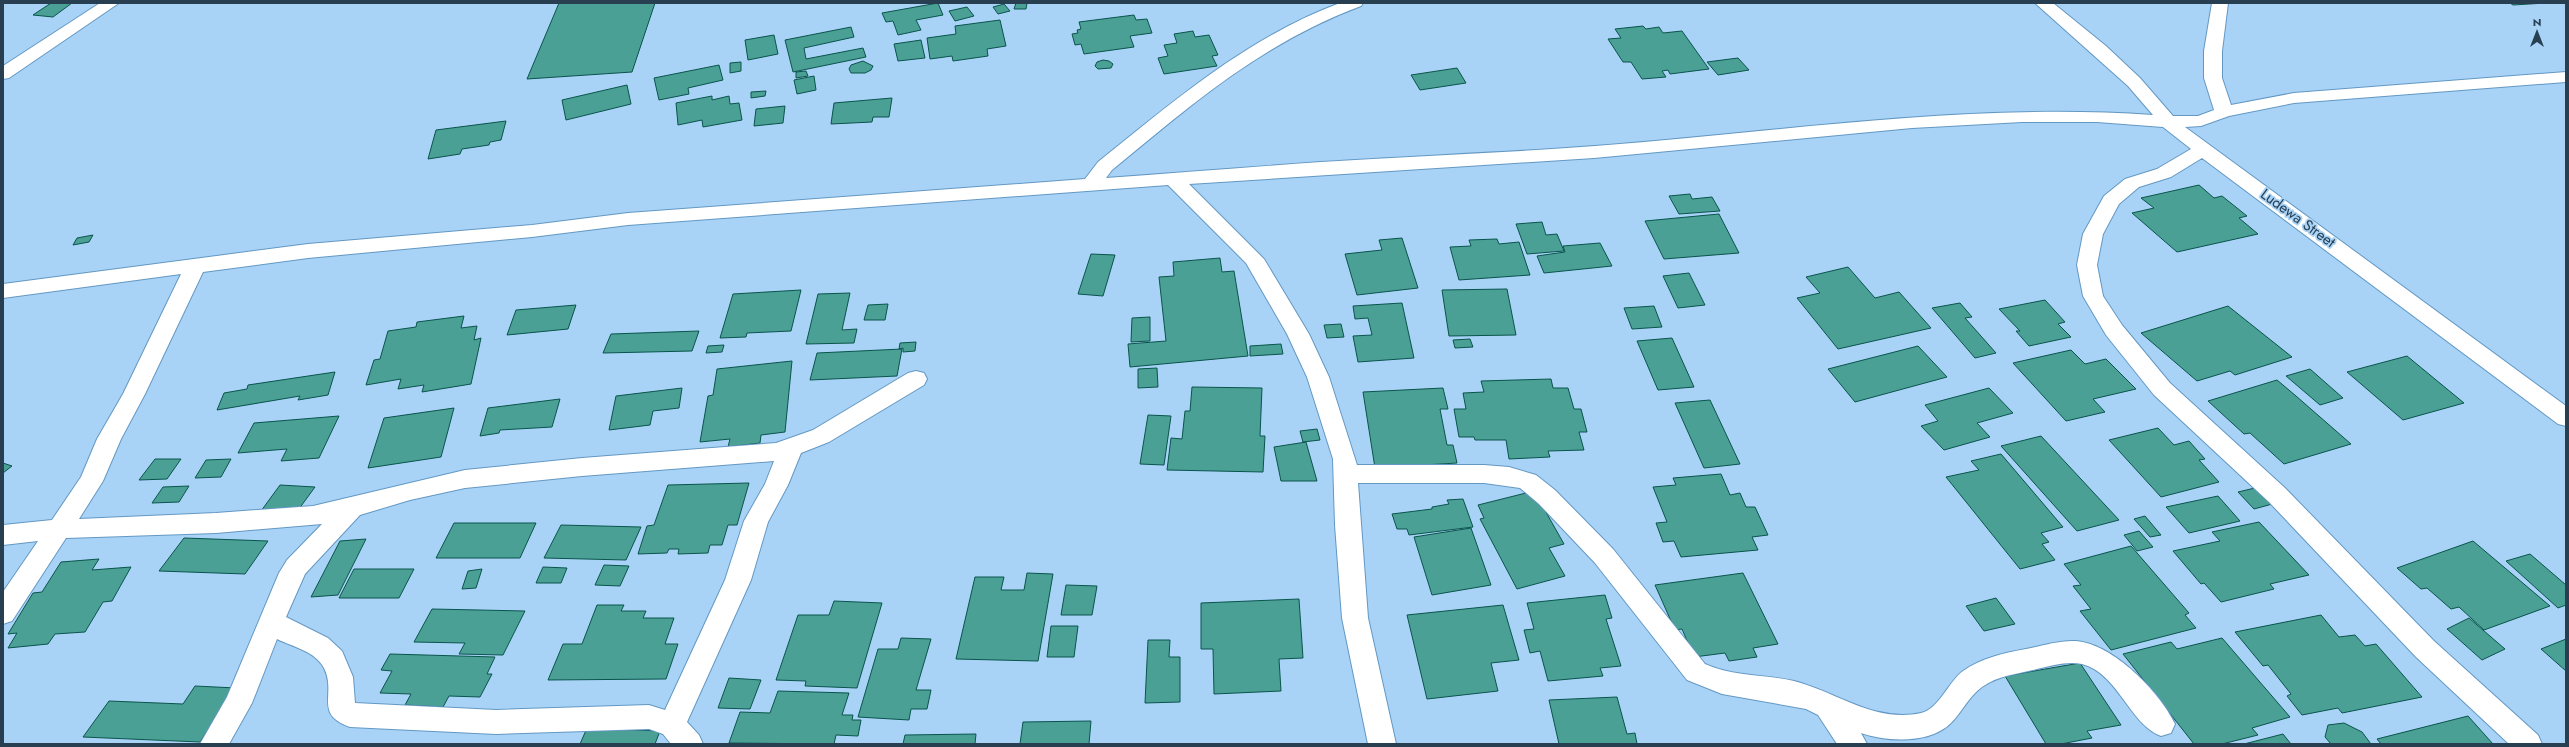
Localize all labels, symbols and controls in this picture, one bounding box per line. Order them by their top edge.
north arrow [2517,12,2557,52]
text: N [2533,14,2541,30]
street label: Ludewa Street [2256,183,2340,253]

